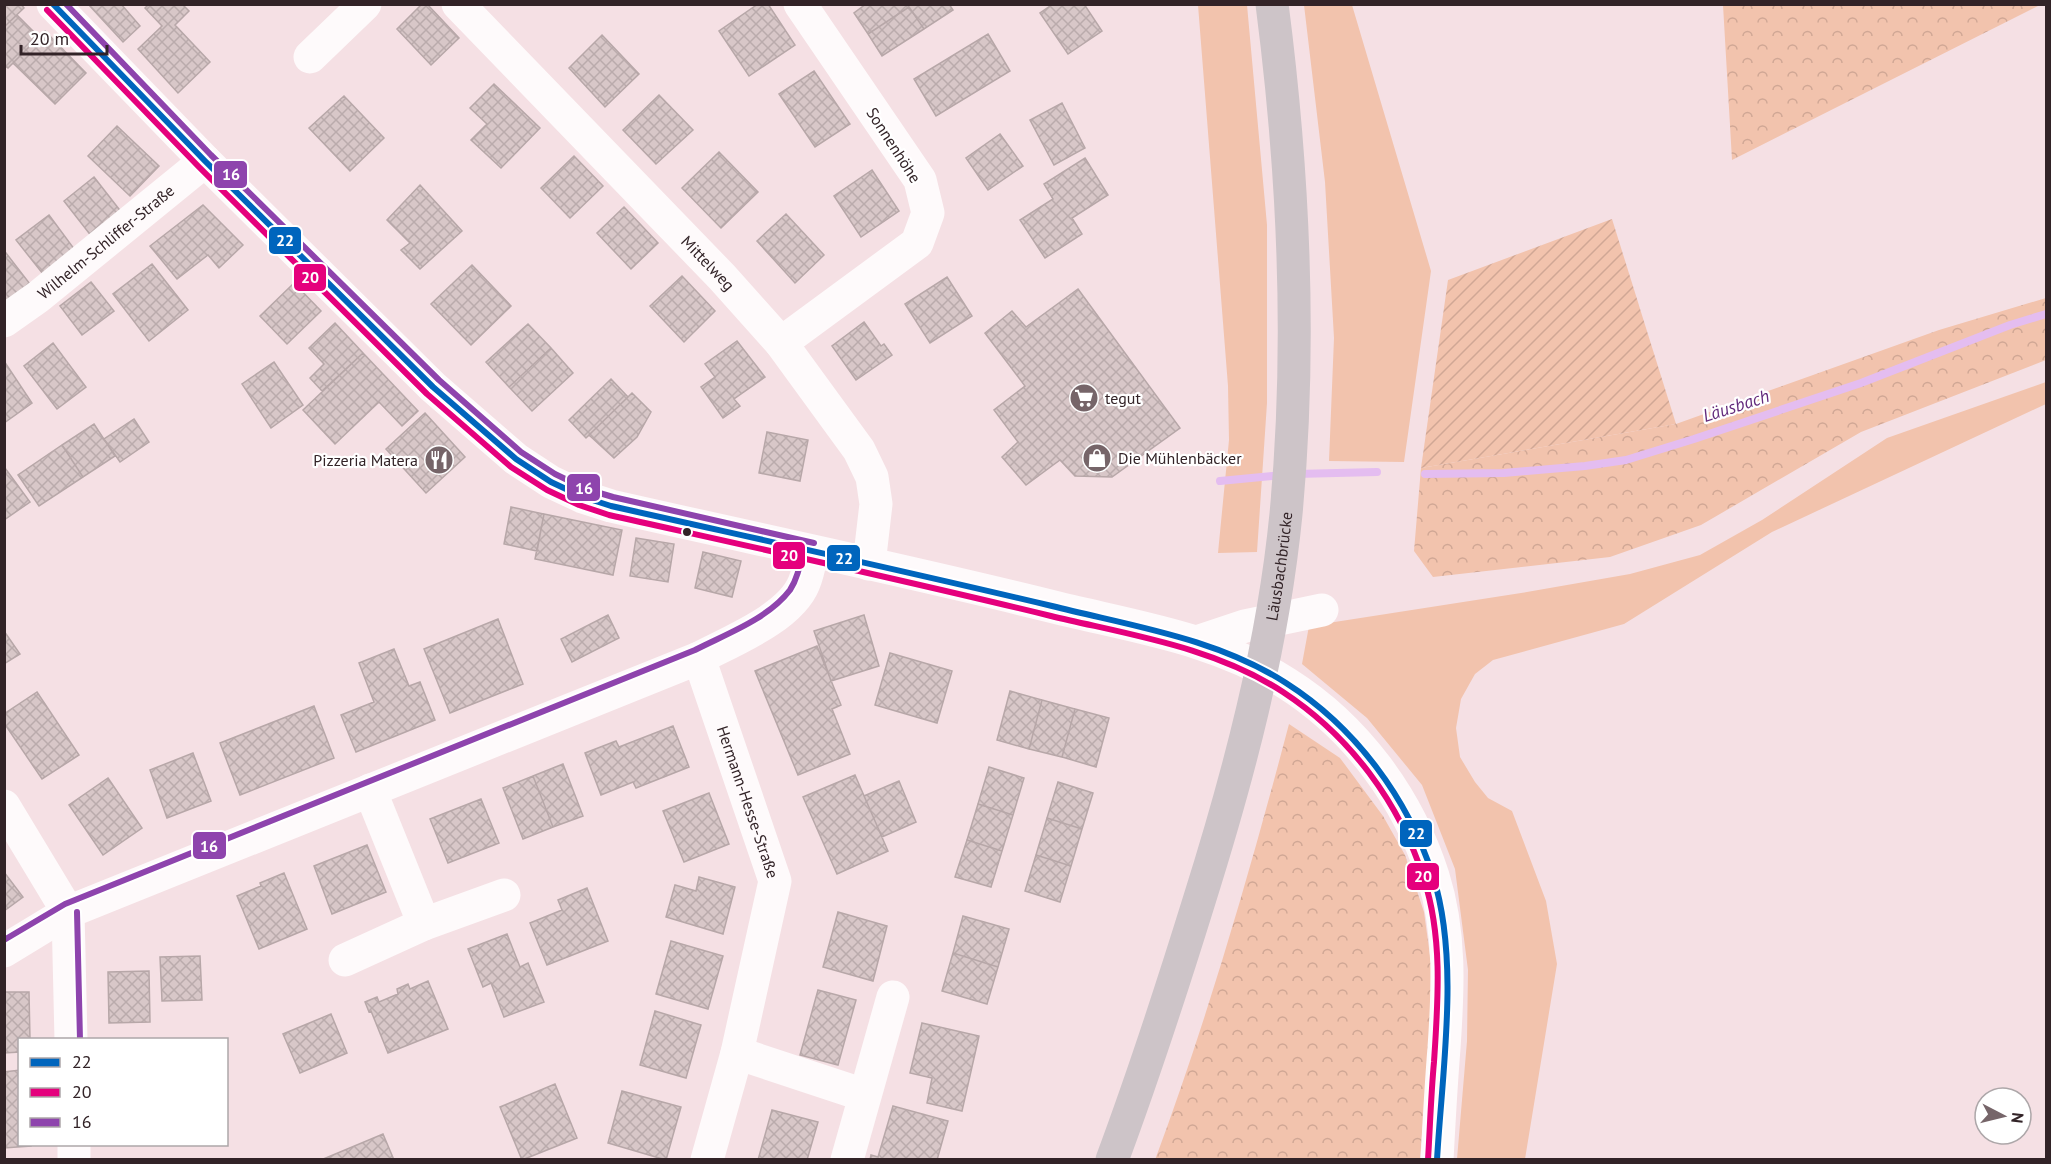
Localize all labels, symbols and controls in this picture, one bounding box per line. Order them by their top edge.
scale bar [21,18,106,56]
text: 20 m [30,27,69,50]
street label: Sonnenhöhe [862,104,926,186]
line badge: 16 [213,160,248,189]
text: 16 [222,164,240,184]
street label: Wilhelm-Schliffer-Straße [33,180,178,303]
line badge: 22 [268,226,302,255]
text: 22 [276,230,294,250]
street label: Mittelweg [677,231,739,295]
line badge: 20 [293,263,327,292]
text: 20 [301,267,319,287]
supermarket icon: tegut [1068,382,1100,414]
water label: Läusbach [1700,384,1772,427]
place label: tegut [1105,388,1141,408]
shop icon: Die Mühlenbäcker [1081,442,1113,474]
restaurant icon: Pizzeria Matera [423,444,455,476]
place label: Die Mühlenbäcker [1118,448,1242,468]
place label: Pizzeria Matera [313,450,418,470]
line badge: 16 [566,473,601,502]
text: 16 [575,478,593,498]
street label: Läusbachbrücke [1261,511,1296,622]
unlabelled marker [681,526,693,538]
line badge: 20 [772,541,806,570]
line badge: 22 [826,544,861,572]
text: 20 [780,545,798,565]
text: 22 [835,548,853,568]
street label: Hermann-Hesse-Straße [713,723,783,881]
line badge: 22 [1399,819,1433,848]
text: 22 [1407,823,1425,843]
line badge: 16 [192,831,227,860]
text: 16 [200,836,218,856]
line badge: 20 [1406,862,1440,891]
text: 20 [1414,866,1432,886]
legend [18,1038,228,1146]
text: 22 [72,1050,92,1073]
text: 20 [72,1080,92,1103]
north arrow [1973,1086,2033,1146]
text: 16 [72,1110,92,1133]
text: N [2007,1111,2028,1124]

